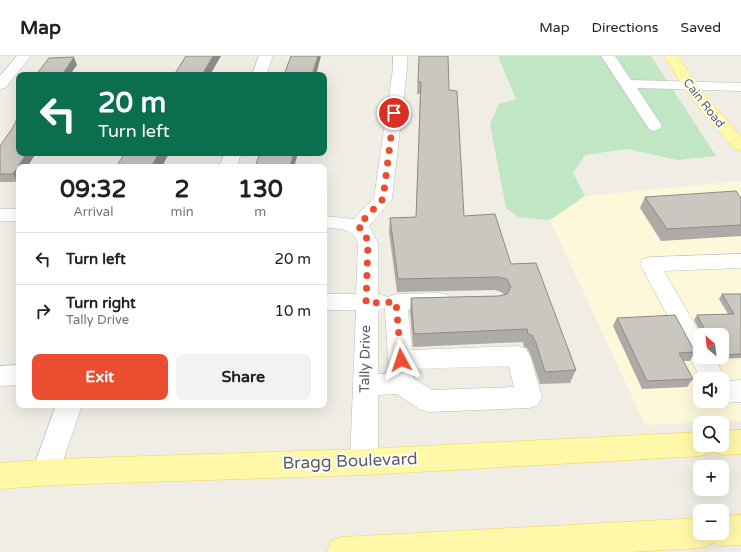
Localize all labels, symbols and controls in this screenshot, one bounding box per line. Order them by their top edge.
text: Map [20,17,61,39]
text: Map [539,19,570,36]
text: Directions [592,19,659,36]
text: Saved [681,19,721,36]
street label: Cain Road [680,76,728,130]
text: 20 m [98,86,166,120]
icon: left [32,88,84,140]
pin [377,96,411,130]
icon: arrive [383,102,405,124]
text: Turn left [98,120,170,142]
text: 09:32 [60,175,127,204]
text: 2 [175,175,190,204]
text: 130 [238,175,283,204]
text: Arrival [73,204,113,220]
text: min [171,204,194,220]
text: m [254,204,266,220]
icon: left [32,248,54,270]
text: Turn left [66,250,126,268]
text: 20 m [274,250,311,268]
text: Turn right [66,294,136,312]
icon: right [32,300,54,322]
text: 10 m [274,302,311,320]
text: Tally Drive [66,312,129,328]
street label: Tally Drive [356,325,374,393]
north arrow [693,328,729,364]
map controls [693,328,729,540]
position arrow [380,339,422,381]
button: Exit [32,354,168,400]
button: Share [176,354,311,400]
button: sound [693,372,729,408]
button: search [693,416,729,452]
street label: Bragg Boulevard [282,448,418,474]
button: + [693,460,729,496]
button: − [693,504,729,540]

